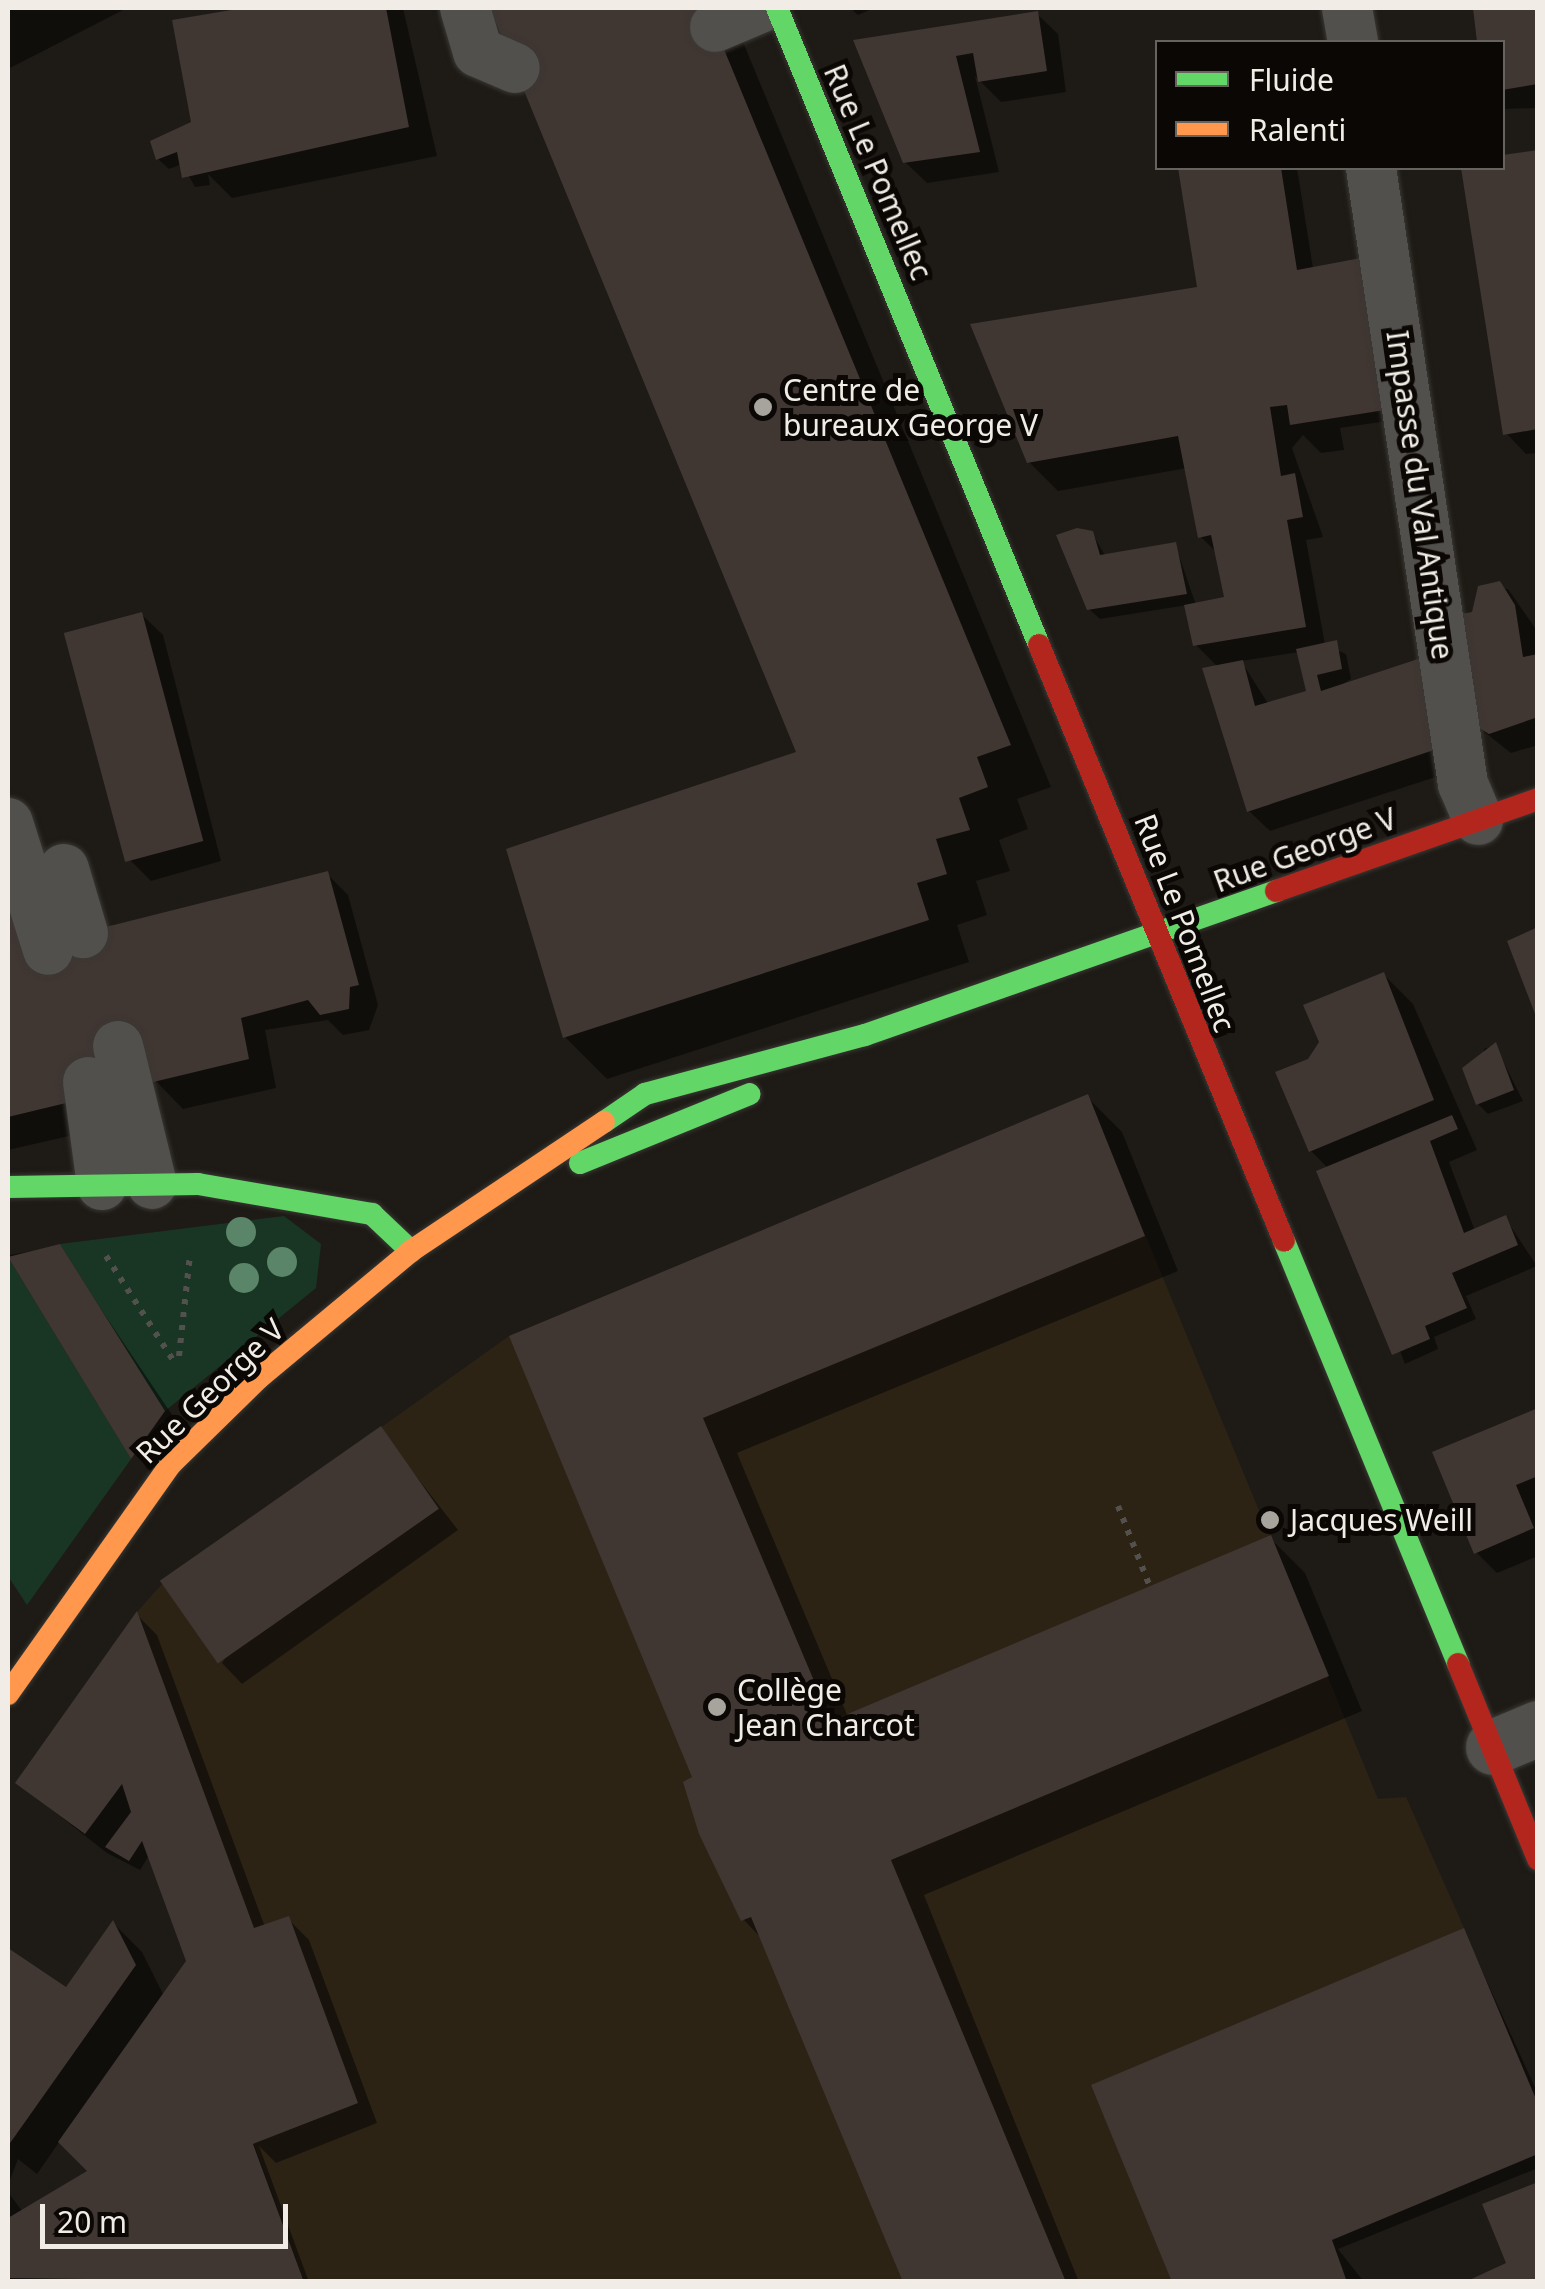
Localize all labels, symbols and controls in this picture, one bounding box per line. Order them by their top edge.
legend [1155,40,1505,170]
street label: Rue Le Pomellec [816,59,940,285]
text: Fluide [1249,59,1334,100]
text: Ralenti [1249,109,1346,150]
street label: Impasse du Val Antique [1379,328,1461,662]
place label: Centre de bureaux George V [783,372,1038,442]
marker: Centre de bureaux George V [752,396,774,418]
street label: Rue George V [1209,800,1401,900]
street label: Rue Le Pomellec [1127,809,1243,1037]
street label: Rue George V [128,1311,292,1471]
place label: Jacques Weill [1290,1502,1473,1538]
marker: Jacques Weill [1259,1509,1281,1531]
place label: Collège Jean Charcot [737,1672,915,1742]
marker: Collège Jean Charcot [706,1696,728,1718]
scale bar [45,2184,292,2246]
text: 20 m [57,2201,127,2242]

